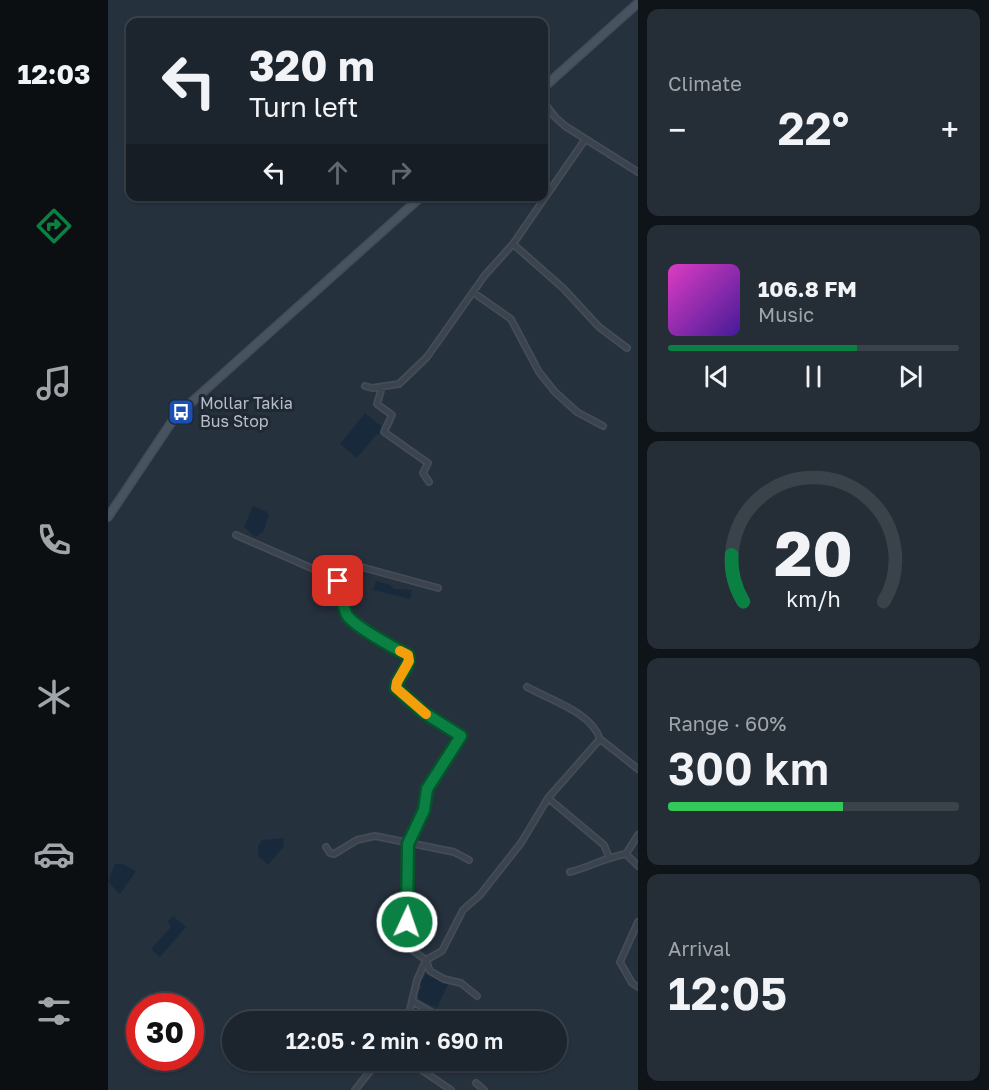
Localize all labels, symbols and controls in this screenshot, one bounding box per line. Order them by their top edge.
text: 320 m [249,40,375,90]
icon: left [150,42,228,120]
text: 12:03 [17,58,91,90]
text: Climate [668,71,742,95]
text: Turn left [249,91,358,123]
text: 22° [778,101,849,155]
text: − [668,110,686,149]
text: + [941,110,959,149]
icon: left [258,156,291,189]
icon: ahead [321,156,354,189]
icon: right [384,156,417,189]
icon: directions [33,205,75,247]
text: 106.8 FM [758,275,857,302]
text: Music [758,302,814,326]
icon: previous [700,360,733,393]
icon: pause [797,360,830,393]
icon: next [894,360,927,393]
icon: music [33,362,75,404]
place label: Mollar Takia Bus Stop [200,393,293,431]
bus stop icon: Mollar Takia Bus Stop [166,397,196,427]
text: 20 [774,515,853,590]
icon: phone [33,519,75,561]
pin [312,555,363,606]
icon: arrive [321,564,354,597]
text: km/h [786,586,841,612]
icon: climate [33,676,75,718]
text: Range · 60% [668,711,786,735]
text: 300 km [668,741,829,795]
icon: car [33,833,75,875]
position arrow [375,890,439,954]
text: Arrival [668,936,731,960]
text: 12:05 [668,966,787,1020]
icon: filters [33,990,75,1032]
speed limit sign: 30 [126,993,204,1071]
text: 12:05 · 2 min · 690 m [286,1027,503,1054]

